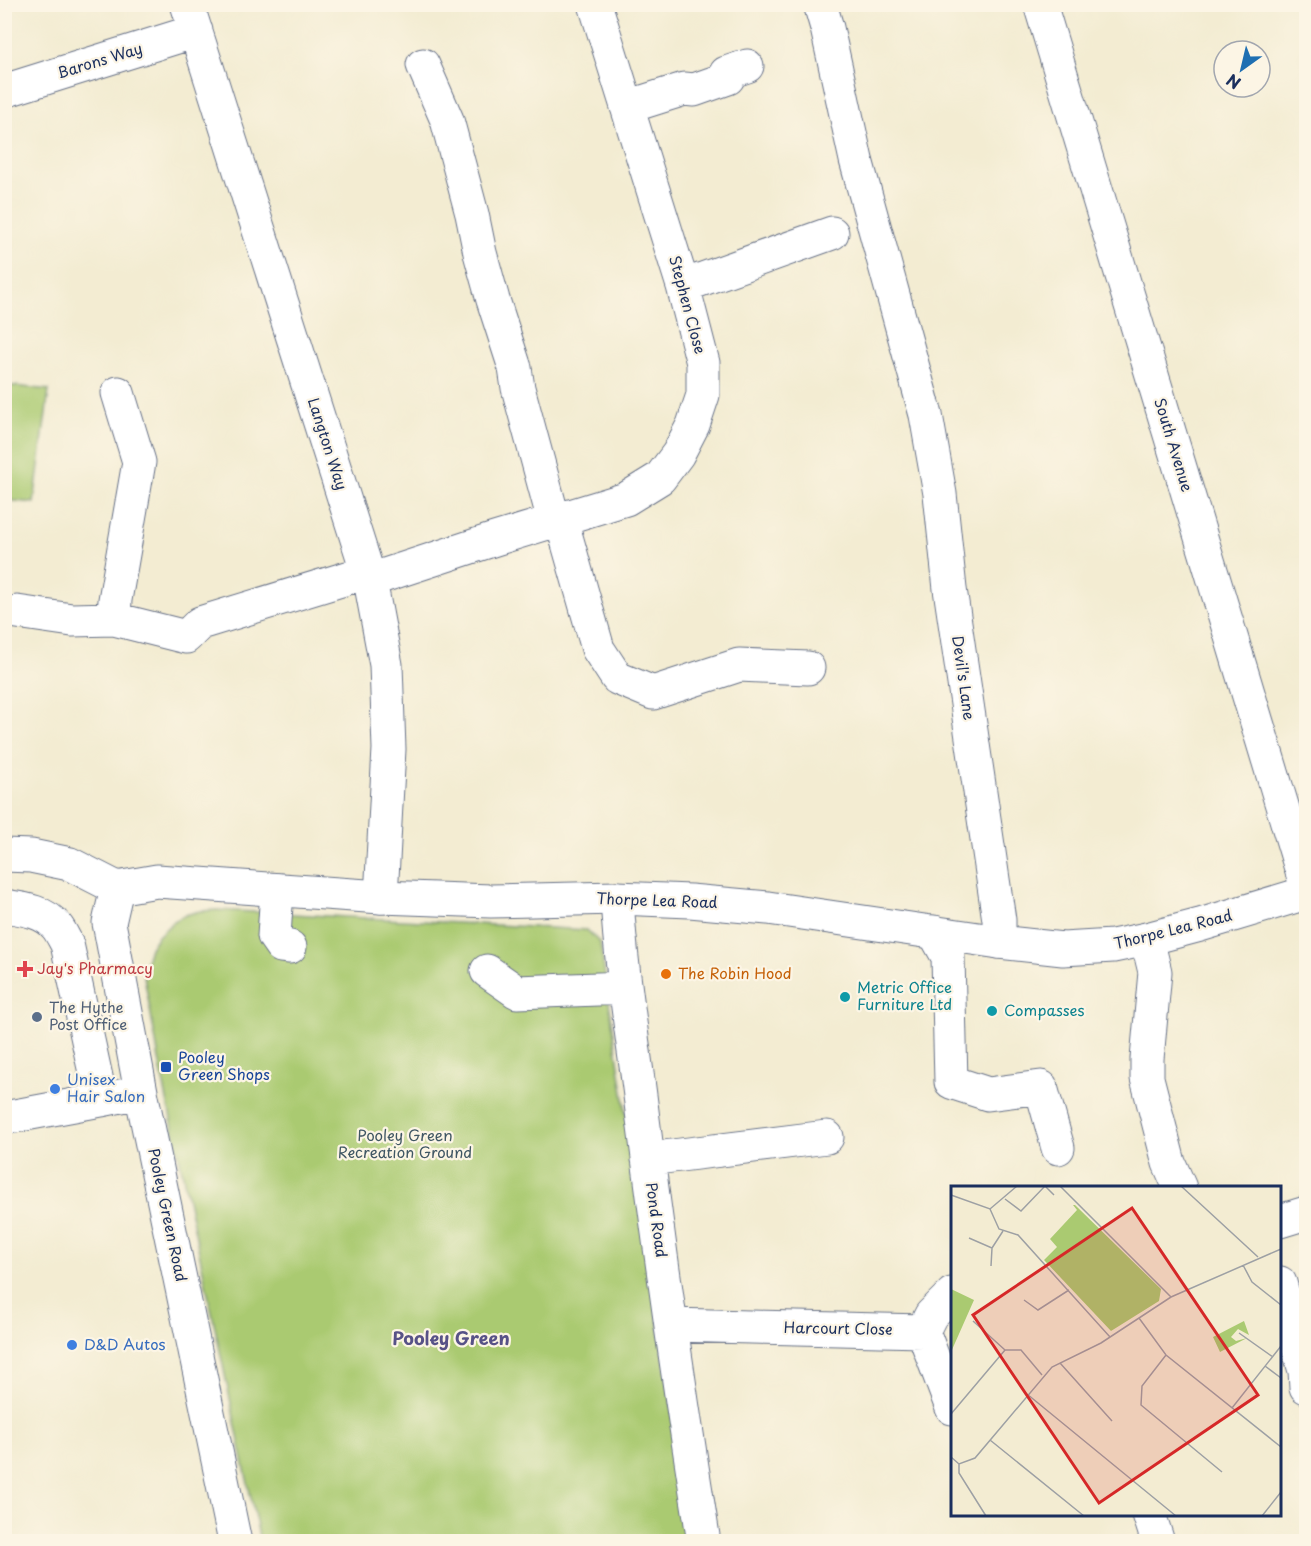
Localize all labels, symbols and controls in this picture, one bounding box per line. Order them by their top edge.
street label: Barons Way [54,36,145,83]
north arrow [1212,39,1272,99]
text: N [1221,69,1245,96]
street label: Stephen Close [664,253,713,356]
street label: Langton Way [303,394,354,493]
street label: South Avenue [1149,395,1200,494]
street label: Devil's Lane [947,634,982,722]
street label: Thorpe Lea Road [596,886,718,913]
street label: Thorpe Lea Road [1111,903,1234,954]
place label: Jay's Pharmacy [37,956,153,979]
place label: The Robin Hood [678,961,792,984]
marker: Jay's Pharmacy [18,962,32,976]
marker: The Robin Hood [659,967,673,981]
place label: Metric Office Furniture Ltd [857,975,952,1015]
marker: Metric Office Furniture Ltd [838,990,852,1004]
place label: The Hythe Post Office [49,995,127,1035]
place label: Compasses [1004,998,1085,1021]
marker: Compasses [985,1004,999,1018]
marker: The Hythe Post Office [30,1010,44,1024]
place label: Pooley Green Shops [178,1045,270,1085]
marker: Pooley Green Shops [159,1060,173,1074]
place label: Unisex Hair Salon [67,1067,145,1107]
marker: Unisex Hair Salon [48,1082,62,1096]
park label: Pooley Green Recreation Ground [338,1123,472,1163]
street label: Pooley Green Road [143,1146,194,1284]
street label: Pond Road [641,1181,674,1259]
inset map [951,1186,1281,1516]
street label: Harcourt Close [783,1315,893,1340]
district label: Pooley Green [392,1324,510,1351]
place label: D&D Autos [84,1332,165,1355]
marker: D&D Autos [65,1338,79,1352]

